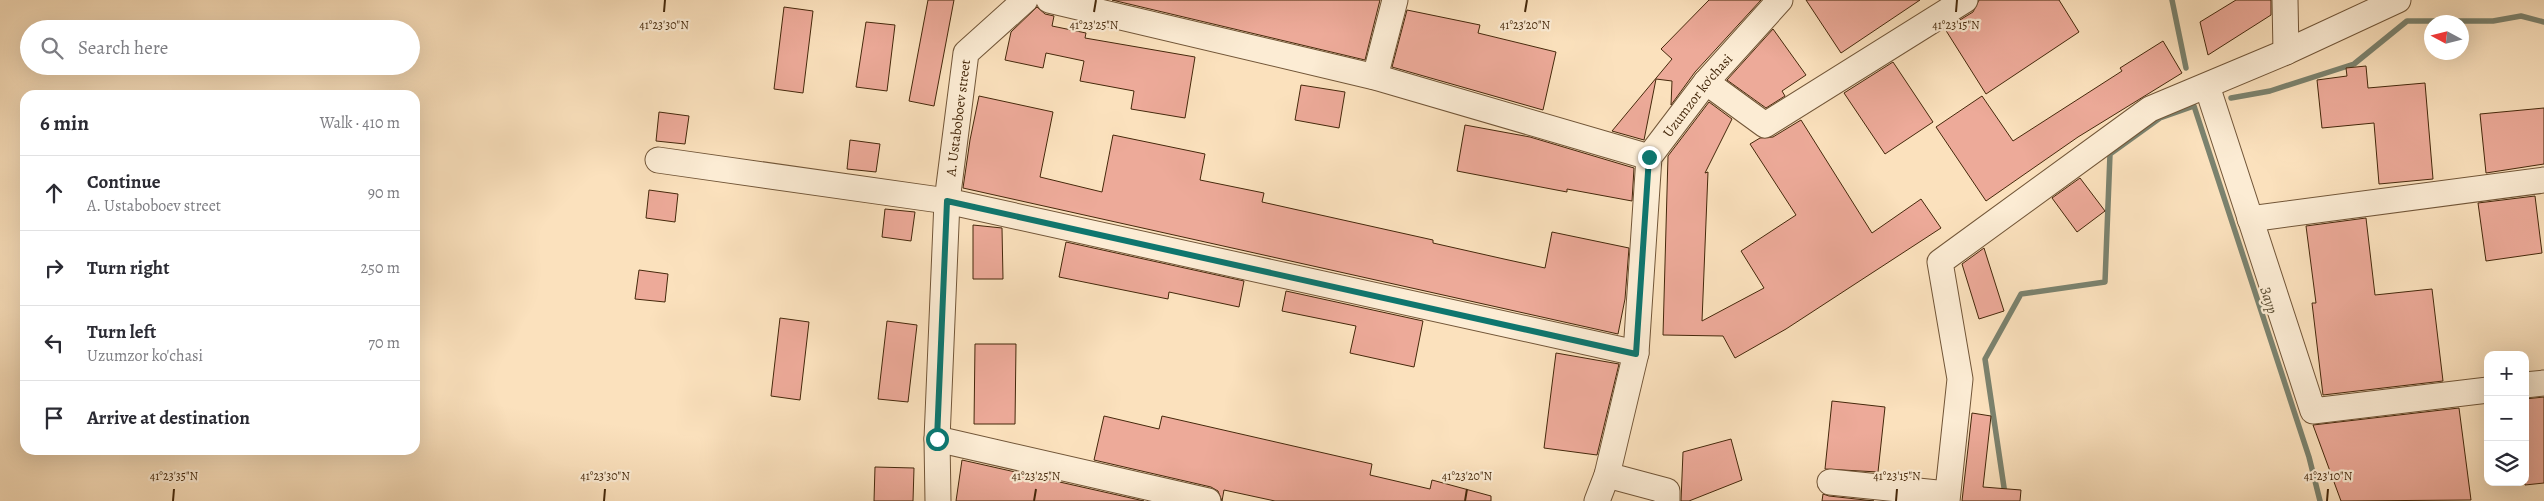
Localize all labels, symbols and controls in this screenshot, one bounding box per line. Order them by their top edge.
north arrow [2424,15,2469,60]
text: 41°23'30"N [639,17,689,33]
text: 41°23'25"N [1069,17,1119,33]
text: 41°23'20"N [1500,17,1550,33]
text: 41°23'15"N [1932,17,1980,33]
search box [20,20,420,75]
icon: search [38,34,66,62]
text: Search here [78,35,168,61]
street label: Uzumzor ko'chasi [1658,50,1737,141]
street label: A. Ustaboboev street [941,58,975,178]
text: 6 min [40,109,89,137]
text: Walk · 410 m [320,112,400,134]
route end [1638,146,1661,169]
text: Continue [87,169,161,195]
icon: ahead [40,179,68,207]
text: 90 m [368,182,400,204]
text: A. Ustaboboev street [87,195,221,217]
icon: right [40,254,68,282]
text: Turn right [87,255,169,281]
text: 250 m [361,257,400,279]
water label: Заур [2255,284,2283,316]
text: Turn left [87,319,156,345]
icon: left [40,329,68,357]
text: 70 m [368,332,400,354]
text: Uzumzor ko'chasi [87,345,203,367]
map controls [2484,351,2529,486]
button: + [2484,351,2529,396]
button: − [2484,396,2529,441]
icon: arrive [40,404,68,432]
text: Arrive at destination [87,405,250,431]
route start [926,428,949,451]
button: layers [2484,441,2529,486]
text: 41°23'35"N [150,468,199,484]
text: 41°23'30"N [580,468,630,484]
text: 41°23'25"N [1011,468,1061,484]
text: 41°23'20"N [1442,468,1492,484]
text: 41°23'15"N [1873,468,1921,484]
text: 41°23'10"N [2304,468,2353,484]

